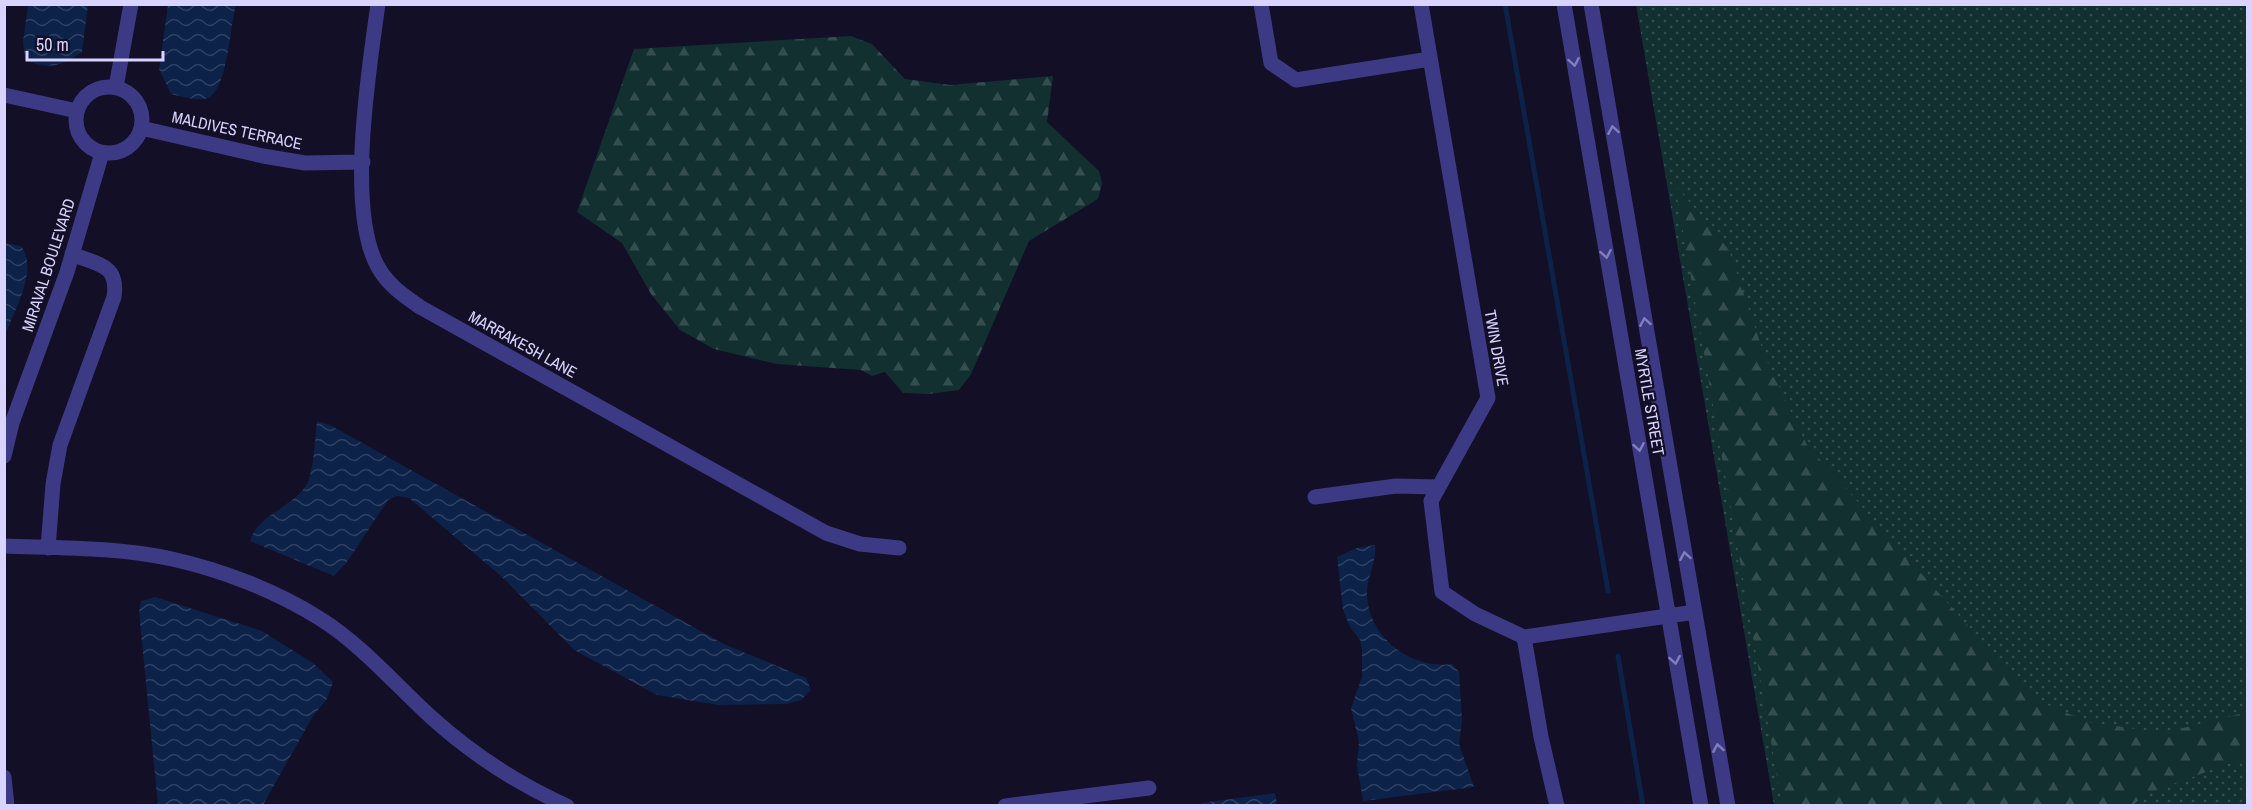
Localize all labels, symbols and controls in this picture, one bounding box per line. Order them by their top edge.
scale bar [27,24,164,62]
text: 50 m [36,32,69,57]
one-way arrow [1567,58,1579,67]
street label: MALDIVES TERRACE [170,105,304,155]
one-way arrow [1607,125,1619,134]
street label: MIRAVAL BOULEVARD [16,196,80,334]
one-way arrow [1600,250,1612,259]
street label: MARRAKESH LANE [465,305,581,383]
street label: TWIN DRIVE [1479,308,1515,388]
one-way arrow [1639,317,1652,327]
street label: MYRTLE STREET [1630,347,1670,457]
one-way arrow [1632,441,1645,451]
one-way arrow [1679,551,1692,561]
one-way arrow [1669,655,1681,664]
one-way arrow [1712,743,1725,753]

